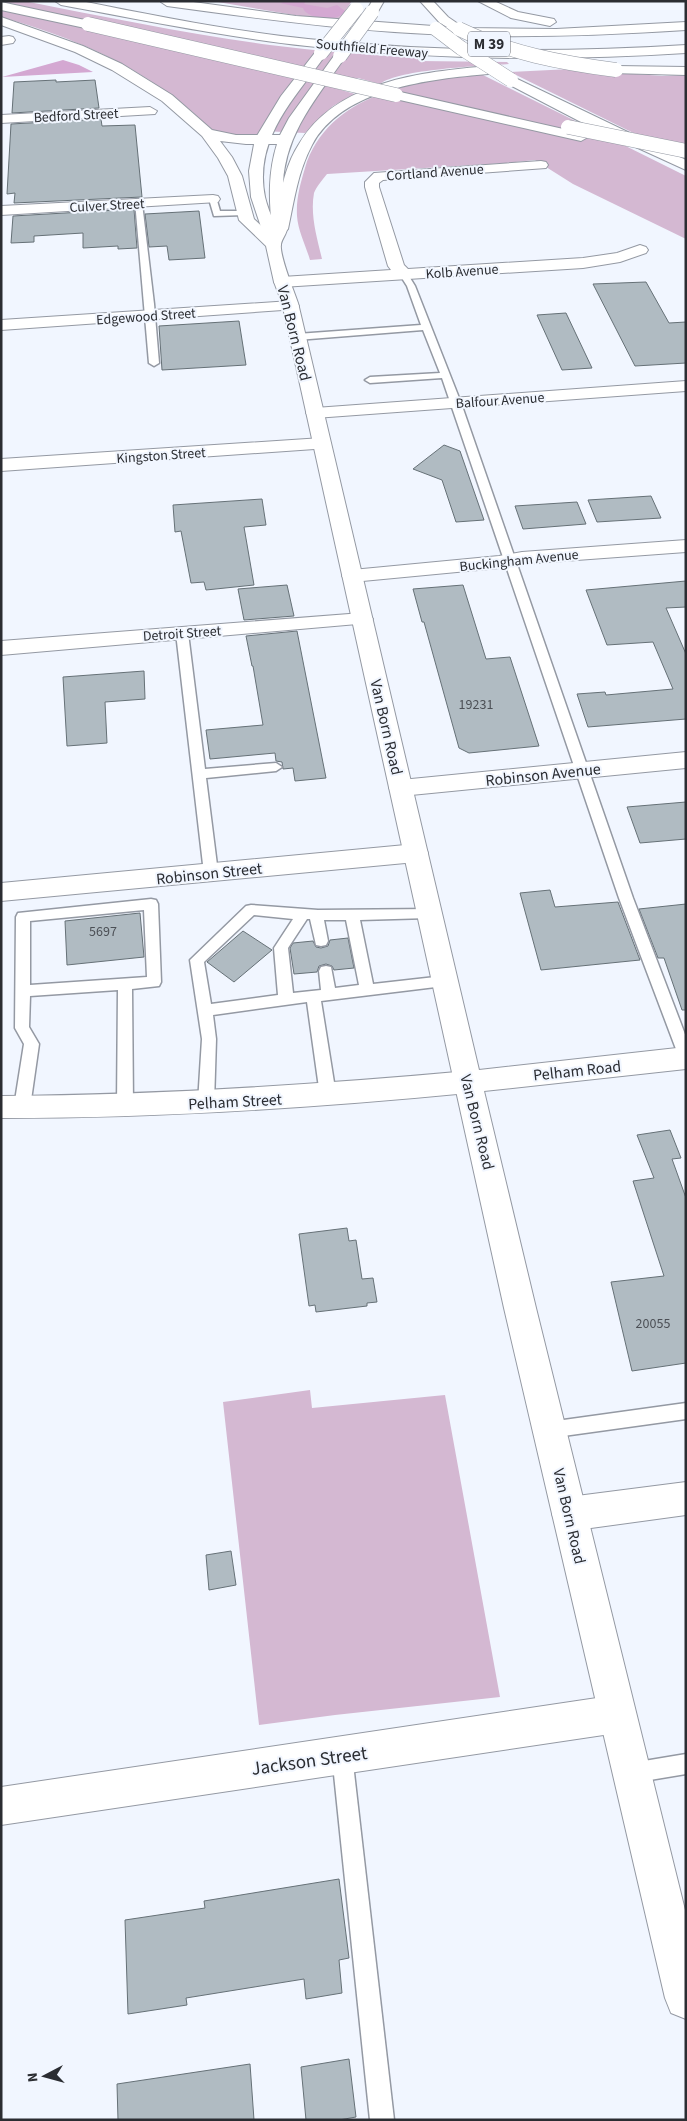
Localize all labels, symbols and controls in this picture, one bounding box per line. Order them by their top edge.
road number: M 39 [468,32,510,56]
street label: Southfield Freeway [315,34,429,64]
street label: Bedford Street [33,104,119,128]
street label: Cortland Avenue [386,160,484,186]
street label: Culver Street [69,194,145,218]
street label: Kolb Avenue [425,259,499,285]
street label: Van Born Road [272,283,317,383]
street label: Edgewood Street [96,304,197,330]
street label: Balfour Avenue [455,388,545,414]
street label: Kingston Street [116,443,207,469]
street label: Buckingham Avenue [459,545,580,577]
street label: Detroit Street [142,621,222,647]
street label: Van Born Road [364,677,408,777]
house number: 19231 [459,695,493,715]
street label: Robinson Avenue [484,758,602,792]
street label: Robinson Street [155,857,264,891]
house number: 5697 [89,922,117,942]
street label: Pelham Road [532,1055,622,1087]
street label: Van Born Road [455,1072,500,1172]
street label: Pelham Street [188,1089,283,1115]
house number: 20055 [636,1314,670,1334]
street label: Van Born Road [547,1466,591,1566]
street label: Jackson Street [249,1740,369,1783]
north arrow [20,2051,70,2101]
text: N [23,2072,43,2083]

